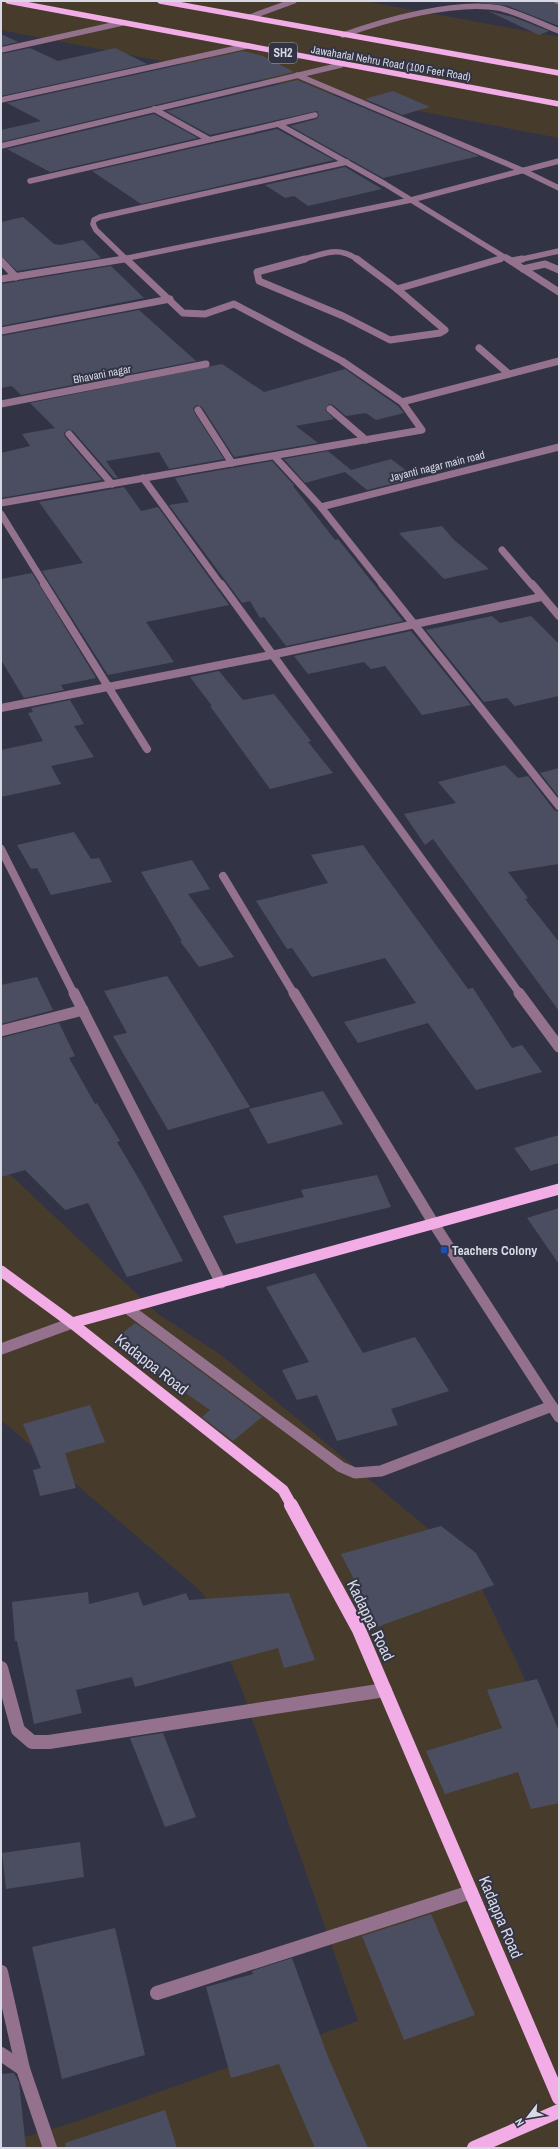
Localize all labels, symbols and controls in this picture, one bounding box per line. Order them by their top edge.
street label: Jawaharlal Nehru Road (100 Feet Road) [310,42,472,84]
road number: SH2 [269,43,297,63]
street label: Bhavani nagar [72,362,132,386]
street label: Jayanti nagar main road [388,447,486,485]
place label: Teachers Colony [452,1242,537,1259]
marker: Teachers Colony [439,1245,449,1255]
street label: Kadappa Road [111,1328,193,1400]
street label: Kadappa Road [342,1576,400,1664]
street label: Kadappa Road [474,1872,528,1962]
north arrow [508,2097,548,2137]
text: N [512,2116,527,2129]

